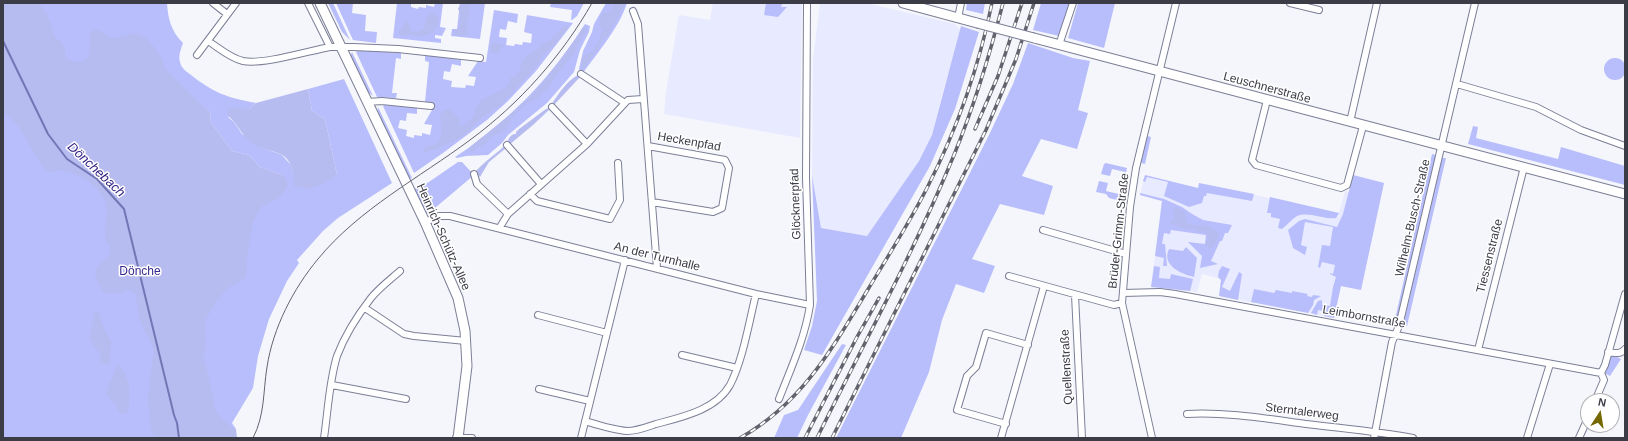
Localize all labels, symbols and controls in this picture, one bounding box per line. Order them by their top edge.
street label: Leuschnerstraße [1222,69,1312,107]
street label: Heckenpfad [656,129,722,155]
water label: Dönchebach [64,139,128,201]
street label: Wilhelm-Busch-Straße [1392,158,1434,278]
street label: Glöcknerpfad [788,168,804,240]
street label: Brüder-Grimm-Straße [1106,173,1132,289]
street label: Heinrich-Schütz-Allee [413,181,473,293]
street label: Tiessenstraße [1474,218,1506,294]
street label: An der Turnhalle [612,239,702,275]
park label: Dönche [119,265,161,279]
street label: Leimbornstraße [1321,303,1407,331]
street label: Quellenstraße [1058,329,1076,405]
north arrow [1580,393,1620,433]
text: N [1597,396,1607,409]
street label: Sterntalerweg [1264,400,1340,424]

